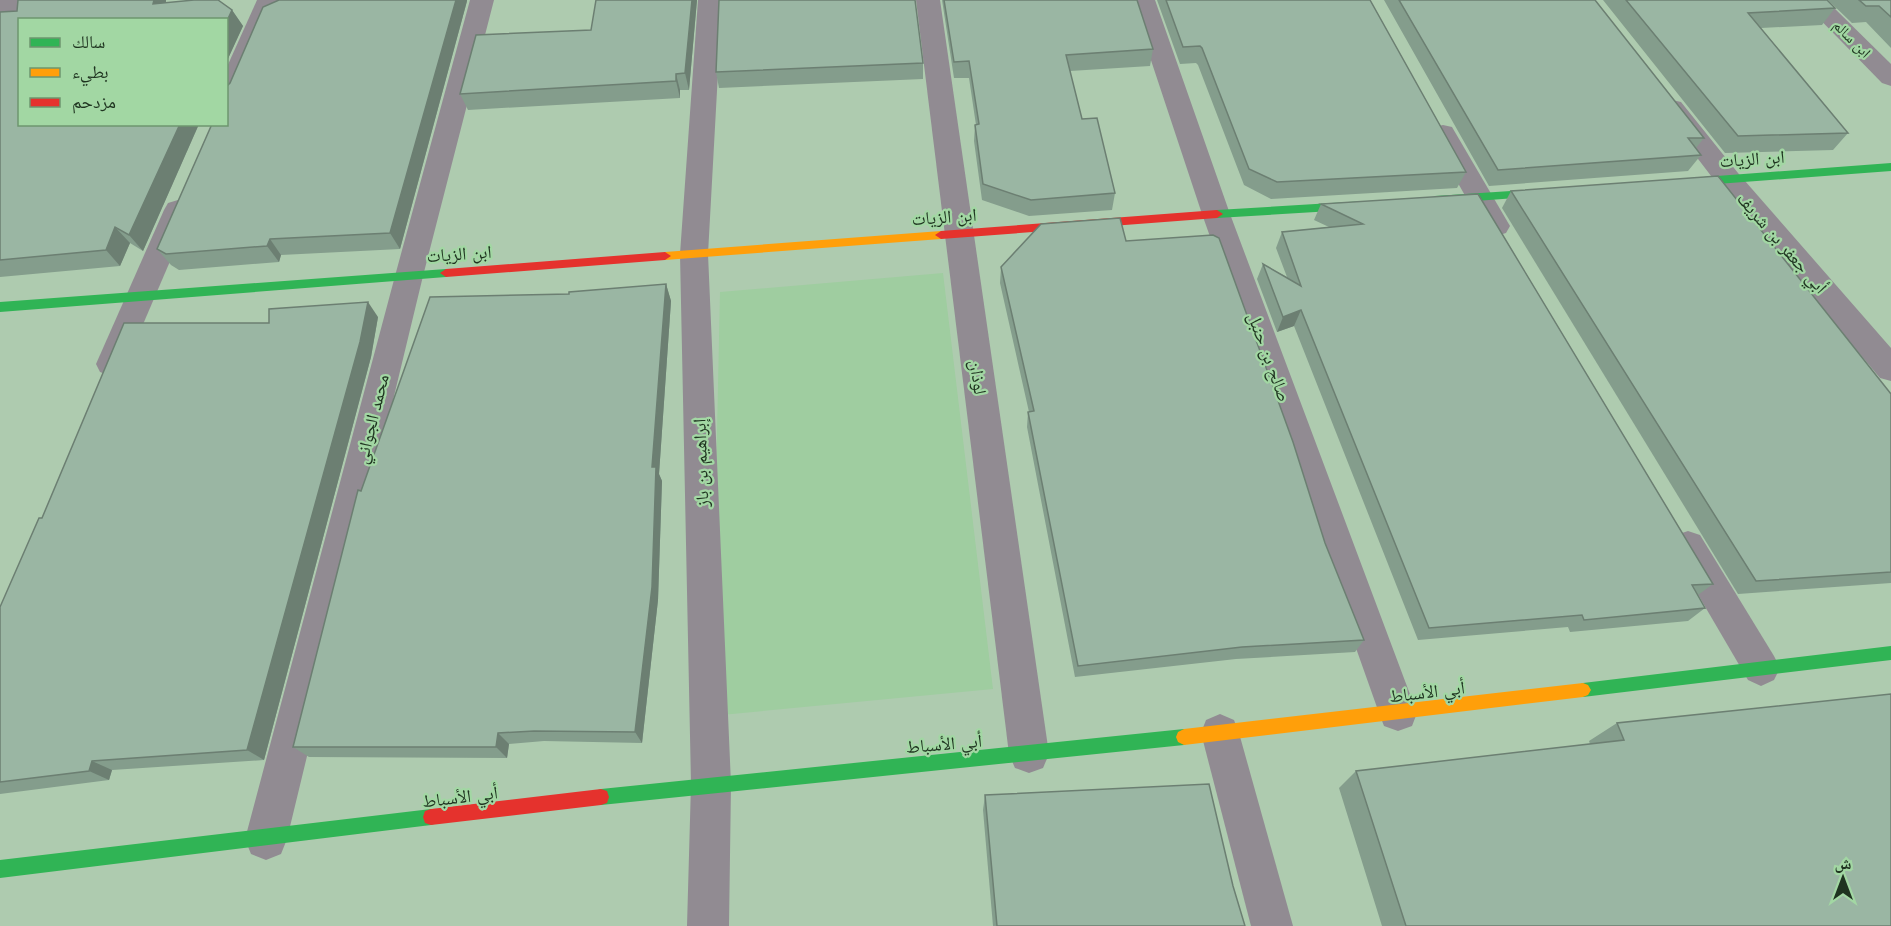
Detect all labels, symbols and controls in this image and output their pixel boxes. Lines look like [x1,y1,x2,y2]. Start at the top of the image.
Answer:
street label: ابن سالم [1828,15,1876,63]
legend [18,18,228,126]
text: سالك [72,29,105,55]
text: بطيء [72,59,109,87]
text: مزدحم [72,89,116,115]
street label: ابن الزيات [1719,144,1785,174]
street label: أبي جعفر بن شريف [1730,187,1833,300]
street label: ابن الزيات [911,202,977,232]
street label: ابن الزيات [426,239,492,269]
street label: صالح بن حنبل [1241,309,1297,405]
street label: لوذان [963,358,993,396]
street label: محمد الجواني [348,371,397,467]
street label: إبراهيم بن باز [686,418,716,509]
street label: أبي الأسباط [1388,674,1467,711]
street label: أبي الأسباط [905,728,983,762]
street label: أبي الأسباط [421,779,500,816]
north arrow [1813,848,1873,908]
text: ش [1835,852,1852,875]

